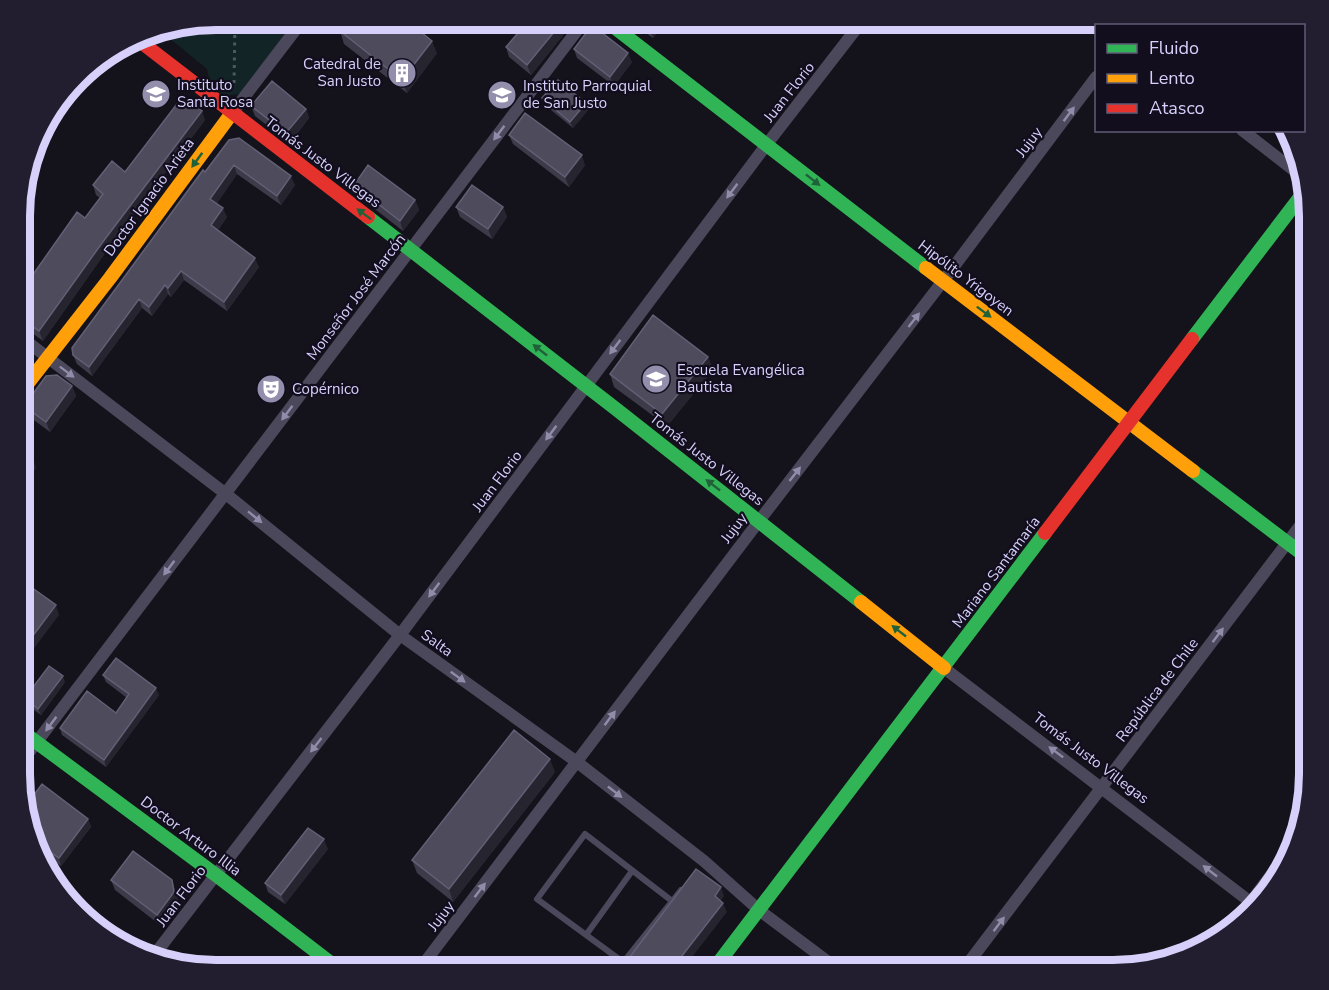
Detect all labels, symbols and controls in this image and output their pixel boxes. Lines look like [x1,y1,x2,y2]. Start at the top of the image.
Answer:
legend [1095,24,1305,132]
text: Fluido [1149,36,1199,60]
place label: Catedral de San Justo [303,54,381,91]
building icon: Catedral de San Justo [386,57,418,89]
street label: Juan Florio [758,58,819,127]
text: Lento [1149,66,1195,90]
place label: Instituto Santa Rosa [177,75,253,112]
place label: Instituto Parroquial de San Justo [523,76,652,113]
school or university icon: Instituto Santa Rosa [140,78,172,110]
school or university icon: Instituto Parroquial de San Justo [486,79,518,111]
text: Atasco [1149,96,1205,120]
one-way arrow [1063,106,1075,122]
street label: Tomás Justo Villegas [261,112,385,212]
street label: Jujuy [1010,123,1047,162]
one-way arrow [493,125,505,141]
street label: Doctor Ignacio Arieta [99,134,199,260]
one-way arrow [191,151,203,167]
one-way arrow [805,174,821,187]
one-way arrow [726,184,738,199]
one-way arrow [357,208,373,220]
street label: Monseñor José Marcón [302,230,410,364]
street label: Hipólito Yrigoyen [914,235,1018,321]
one-way arrow [976,306,992,318]
one-way arrow [907,312,920,328]
one-way arrow [609,339,621,355]
one-way arrow [532,345,547,357]
place label: Escuela Evangélica Bautista [677,360,805,397]
school or university icon: Escuela Evangélica Bautista [640,363,672,395]
one-way arrow [60,366,75,378]
theatre icon: Copérnico [255,373,287,405]
place label: Copérnico [292,379,359,399]
one-way arrow [281,406,293,421]
street label: Tomás Justo Villegas [646,408,768,510]
one-way arrow [545,426,557,441]
street label: Juan Florio [467,446,527,516]
one-way arrow [788,467,800,482]
one-way arrow [705,479,720,491]
street label: Jujuy [715,509,752,548]
one-way arrow [247,511,263,524]
street label: Mariano Santamaría [947,512,1045,632]
one-way arrow [163,560,175,576]
one-way arrow [428,581,440,597]
street label: Salta [417,625,457,661]
one-way arrow [891,626,906,638]
one-way arrow [1212,627,1224,643]
street label: República de Chile [1111,634,1203,746]
one-way arrow [450,670,465,682]
street label: Tomás Justo Villegas [1029,708,1153,808]
one-way arrow [604,711,616,726]
one-way arrow [45,716,57,731]
one-way arrow [310,737,322,753]
one-way arrow [1048,746,1063,758]
one-way arrow [607,785,623,798]
street label: Doctor Arturo Illia [137,792,245,880]
street label: Juan Florio [151,861,211,931]
one-way arrow [1203,865,1218,877]
one-way arrow [473,883,485,898]
street label: Jujuy [422,897,459,936]
one-way arrow [992,916,1004,931]

